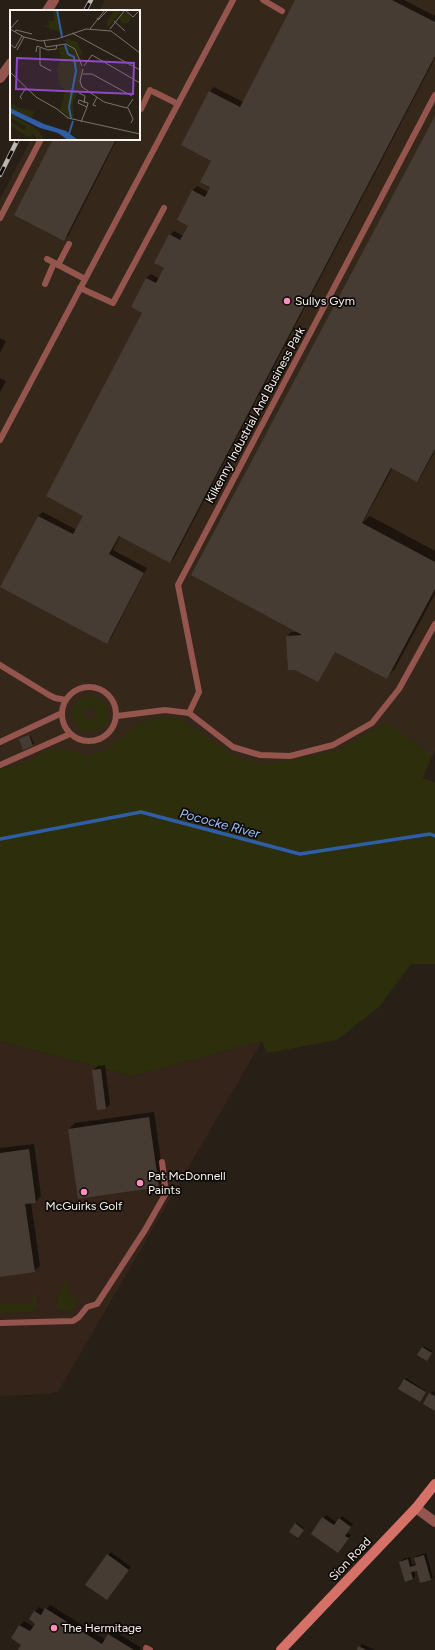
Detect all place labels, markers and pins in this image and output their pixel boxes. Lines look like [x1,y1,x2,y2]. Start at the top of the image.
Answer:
place label: Sullys Gym [295,294,355,308]
marker: Sullys Gym [282,296,292,306]
place label: Pat McDonnell Paints [148,1169,226,1197]
marker: Pat McDonnell Paints [135,1178,145,1188]
marker: McGuirks Golf [79,1187,89,1197]
place label: McGuirks Golf [46,1199,123,1213]
place label: The Hermitage [62,1621,142,1635]
marker: The Hermitage [49,1623,59,1633]

